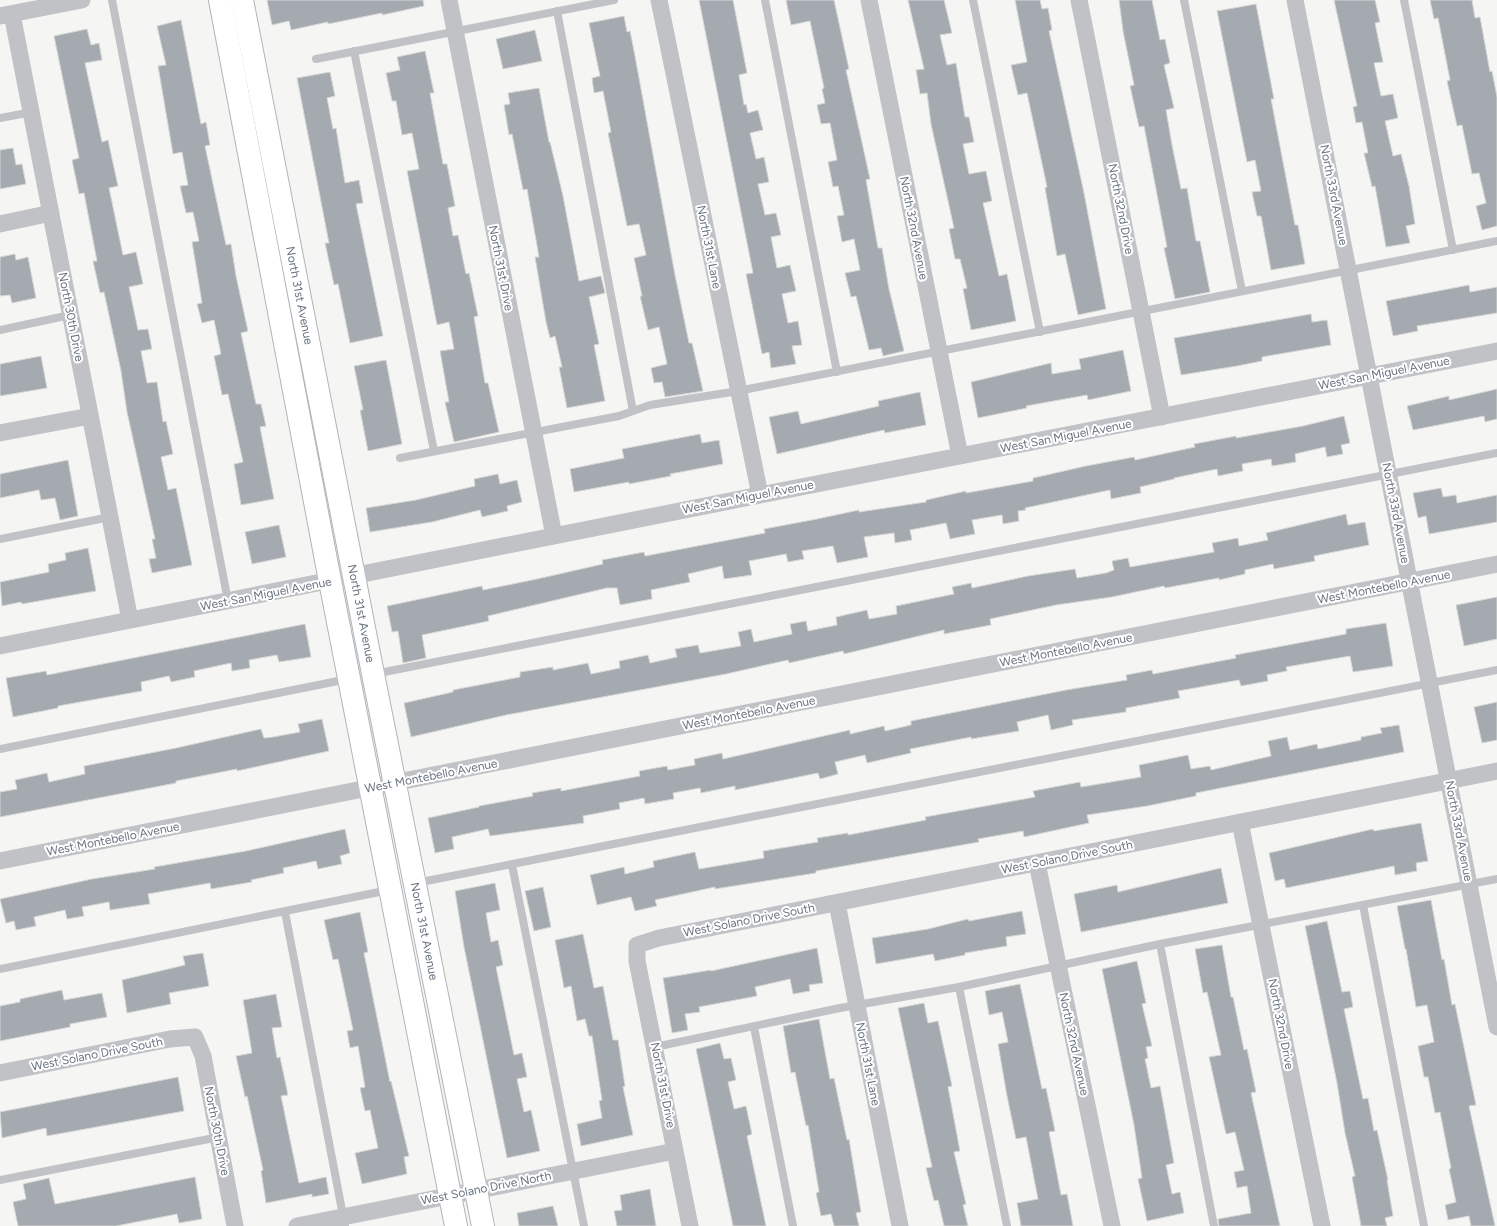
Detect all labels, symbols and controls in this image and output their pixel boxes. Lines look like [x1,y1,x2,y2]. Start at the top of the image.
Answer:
street label: North 33rd Avenue [1317,144,1351,247]
street label: North 32nd Drive [1105,162,1137,256]
street label: North 32nd Avenue [897,175,931,281]
street label: North 31st Lane [694,204,724,290]
street label: North 31st Drive [486,224,516,312]
street label: North 31st Avenue [283,245,316,346]
street label: North 30th Drive [55,271,87,363]
street label: West San Miguel Avenue [1317,353,1451,393]
street label: West San Miguel Avenue [999,416,1133,456]
street label: North 33rd Avenue [1379,462,1413,565]
street label: West San Miguel Avenue [681,477,815,517]
street label: North 31st Avenue [345,563,378,664]
street label: West Montebello Avenue [1316,567,1452,607]
street label: West San Miguel Avenue [199,574,333,614]
street label: West Montebello Avenue [998,630,1134,670]
street label: West Montebello Avenue [681,693,817,733]
street label: West Montebello Avenue [363,756,499,796]
street label: North 33rd Avenue [1442,780,1476,883]
street label: West Montebello Avenue [45,819,181,859]
street label: West Solano Drive South [1000,837,1134,877]
street label: North 31st Avenue [408,881,441,982]
street label: West Solano Drive South [682,900,816,940]
street label: North 32nd Drive [1265,977,1297,1071]
street label: North 32nd Avenue [1056,991,1092,1097]
street label: North 31st Lane [853,1021,883,1107]
street label: West Solano Drive South [30,1034,164,1074]
street label: North 31st Drive [648,1041,678,1129]
street label: North 30th Drive [201,1085,233,1177]
street label: West Solano Drive North [420,1168,553,1208]

